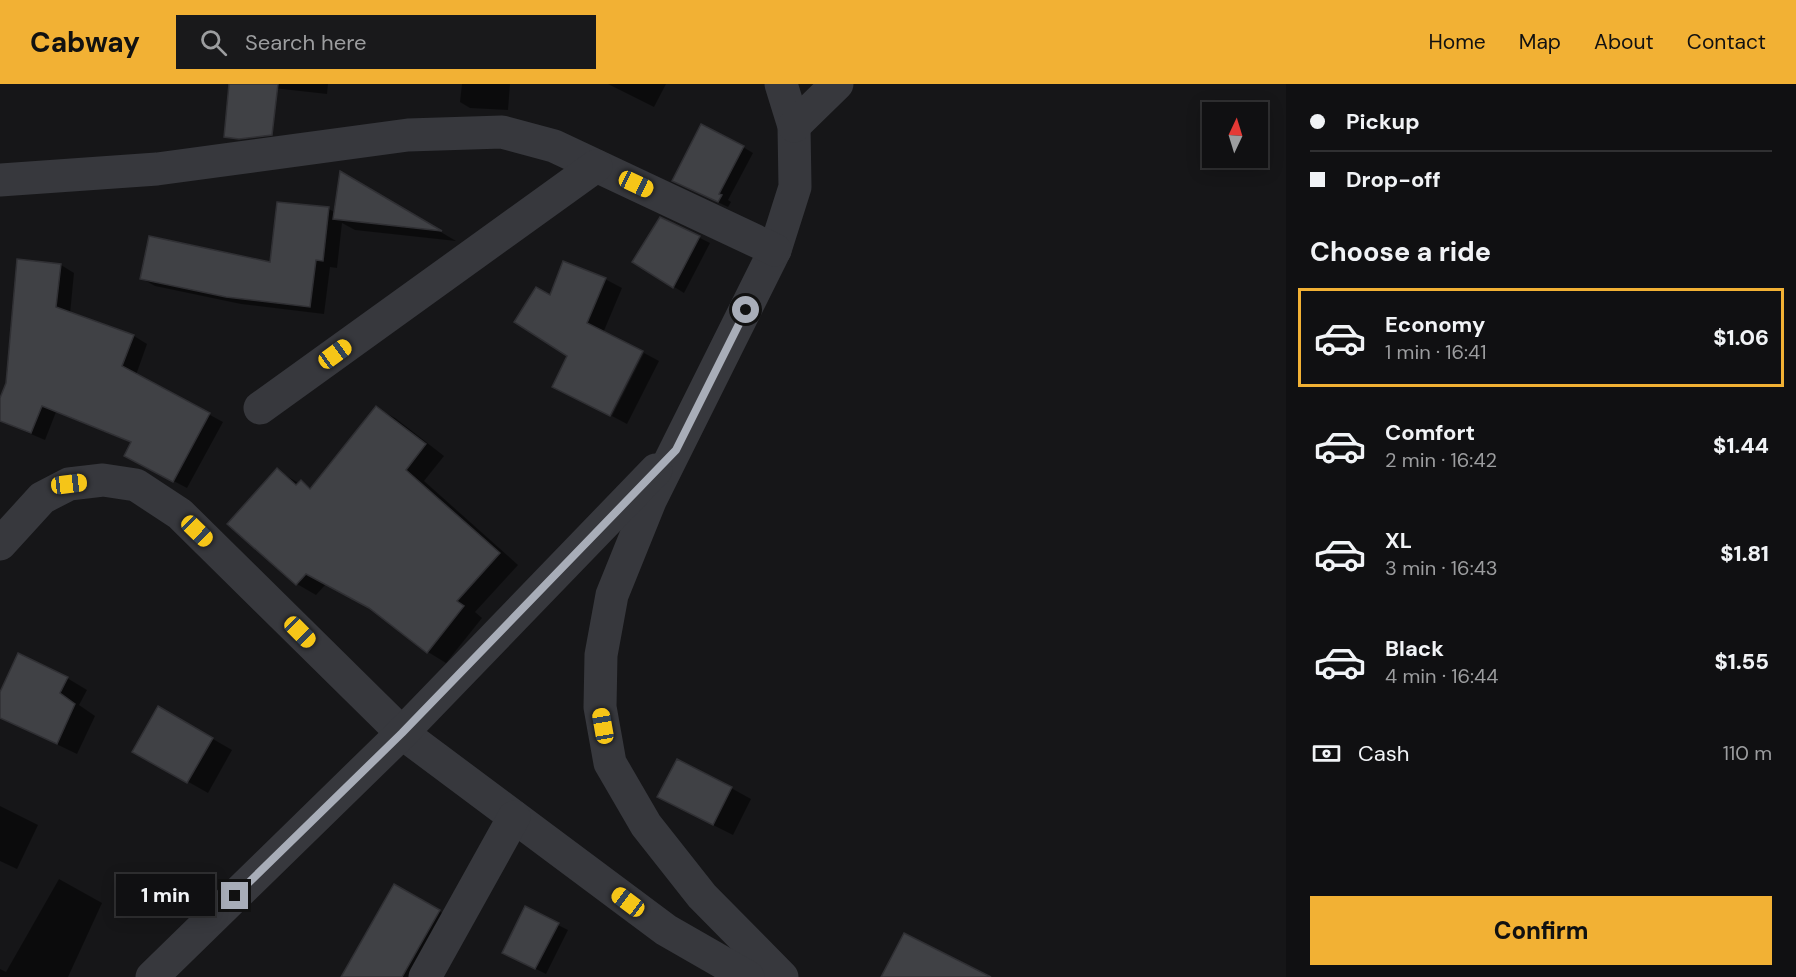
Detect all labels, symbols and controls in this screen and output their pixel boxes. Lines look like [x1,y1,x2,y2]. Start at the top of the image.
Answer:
search box [176,15,596,69]
text: Cabway [30,24,140,61]
icon: search [197,26,230,59]
text: Search here [245,28,366,57]
text: Home [1428,28,1486,56]
text: Map [1519,28,1561,56]
text: About [1594,28,1654,56]
text: Contact [1687,28,1766,56]
north arrow [1202,102,1268,168]
map controls [1202,102,1268,168]
text: Pickup [1346,107,1420,136]
text: Drop-off [1346,165,1441,194]
car [616,168,656,200]
text: Choose a ride [1310,234,1491,269]
route start [732,296,759,323]
text: Economy [1385,310,1485,339]
icon: car [1313,311,1367,365]
text: $1.06 [1713,323,1769,352]
car [315,336,355,372]
text: 1 min · 16:41 [1385,339,1486,365]
text: Comfort [1385,418,1475,447]
icon: car [1313,419,1367,473]
text: $1.44 [1713,431,1769,460]
text: 2 min · 16:42 [1385,447,1497,473]
car [50,473,88,495]
car [178,512,216,550]
text: XL [1385,526,1412,555]
icon: car [1313,527,1367,581]
text: $1.81 [1720,539,1769,568]
text: 3 min · 16:43 [1385,555,1498,581]
car [281,613,319,651]
text: Black [1385,634,1444,663]
icon: car [1313,635,1367,689]
text: $1.55 [1714,647,1769,676]
text: 4 min · 16:44 [1385,663,1498,689]
car [591,707,615,745]
icon: cash [1310,737,1343,770]
text: Cash [1358,739,1409,768]
text: 110 m [1723,740,1772,766]
callout: 1 min [115,875,214,917]
text: 1 min [141,882,190,908]
route end [221,882,248,909]
car [608,884,648,920]
button: Confirm [1310,896,1772,965]

